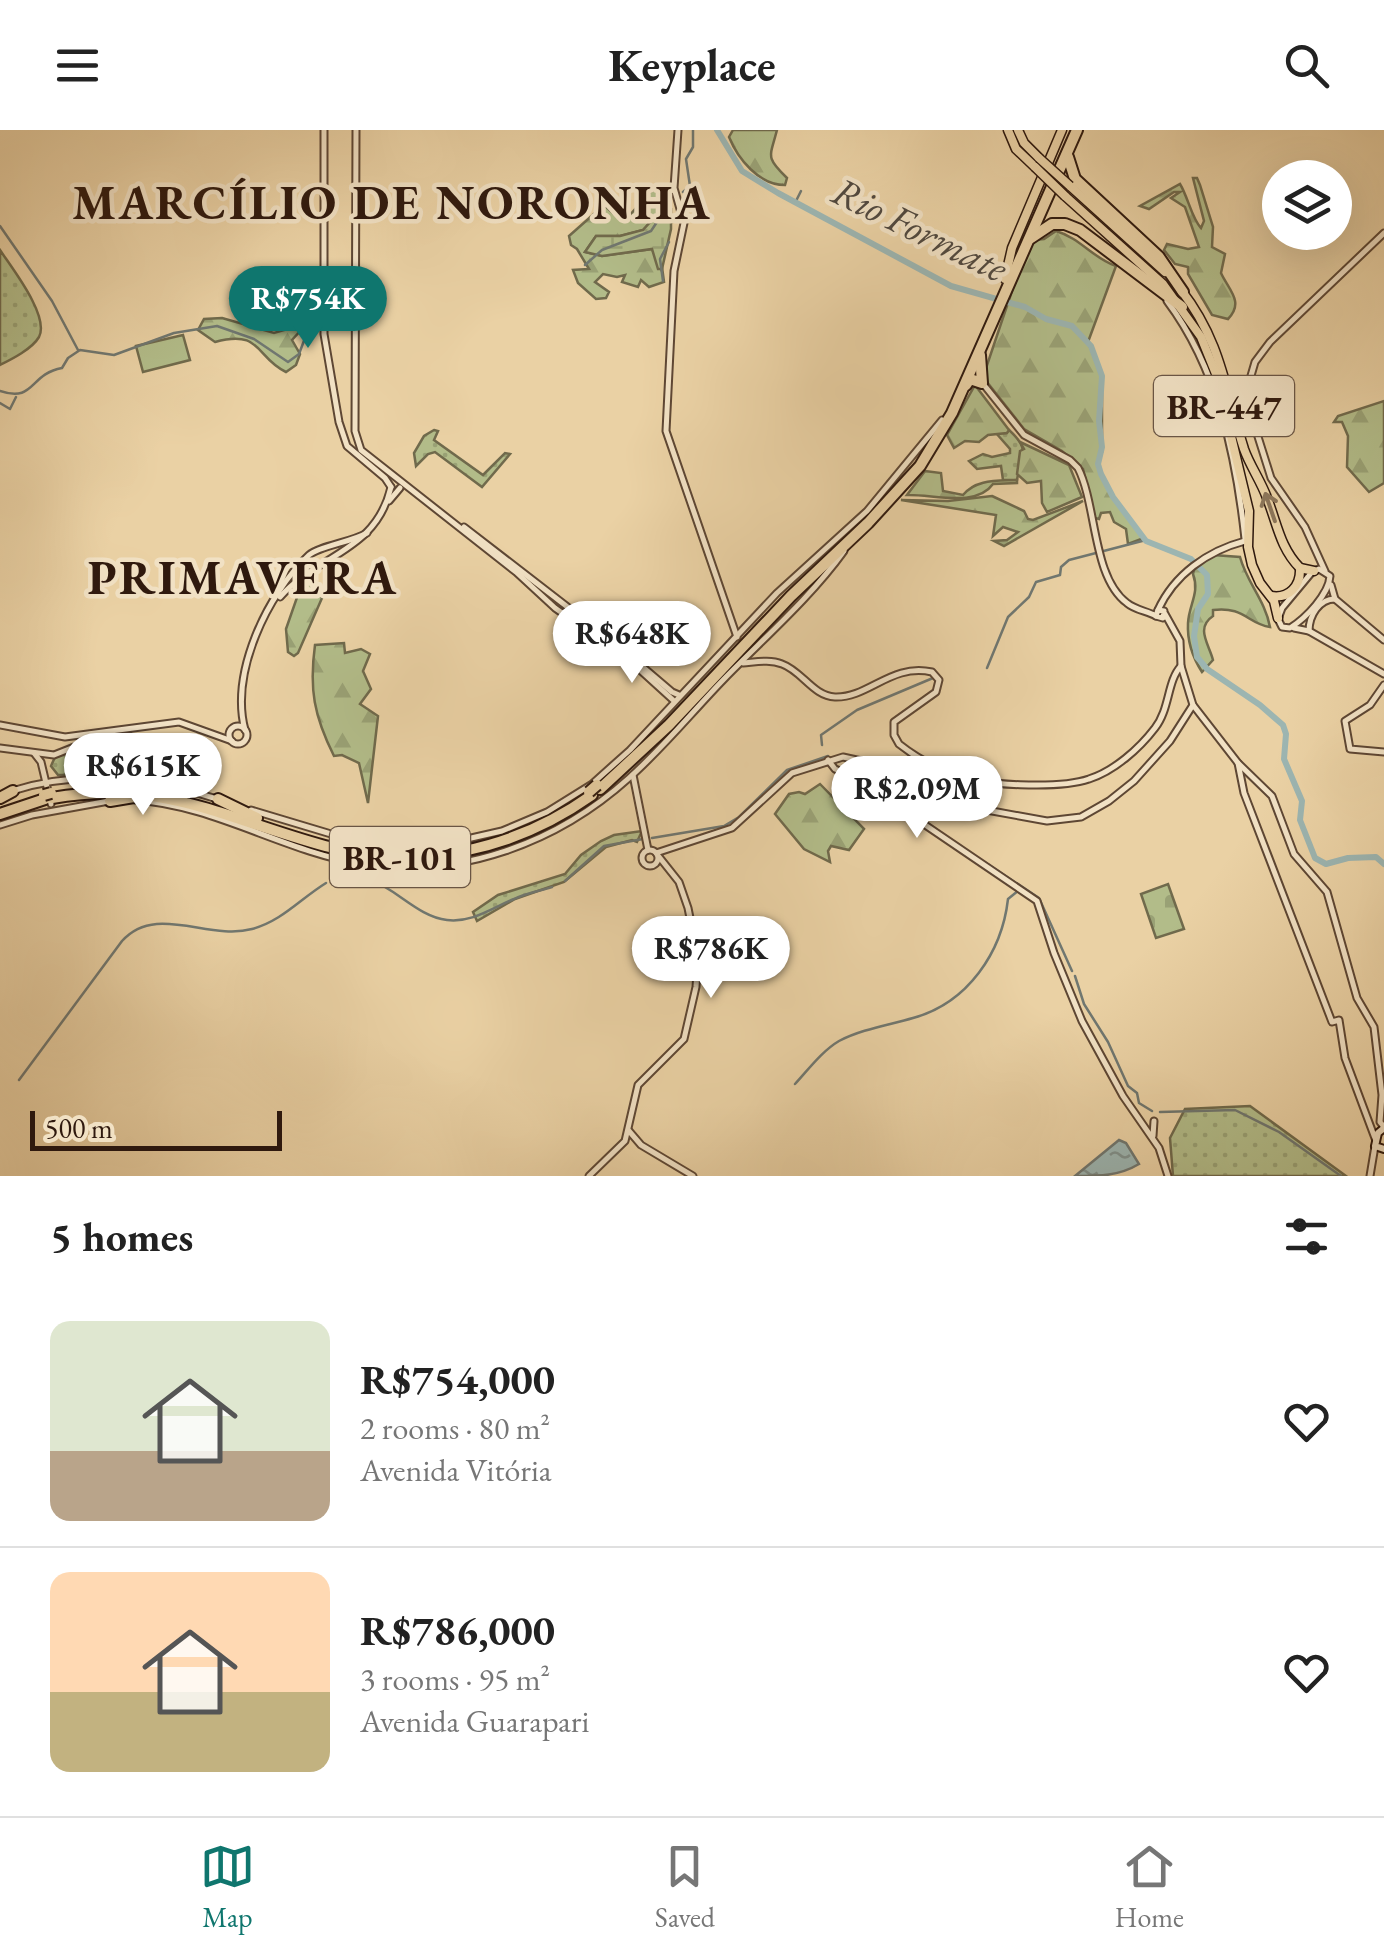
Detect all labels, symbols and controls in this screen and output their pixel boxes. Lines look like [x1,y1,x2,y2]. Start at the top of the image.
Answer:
text: Keyplace [608,36,776,94]
icon: menu [50,38,105,93]
icon: search [1279,38,1334,93]
map controls [1262,160,1352,250]
button: layers [1262,160,1352,250]
water label: Rio Formate [824,164,1017,294]
district label: MARCÍLIO DE NORONHA [72,171,712,233]
pin: R$754K [227,266,389,351]
text: R$754K [251,277,365,319]
road number: BR-447 [1154,376,1294,436]
one-way arrow [1259,492,1277,524]
district label: PRIMAVERA [87,546,399,608]
pin: R$648K [551,601,713,686]
text: R$648K [575,612,689,654]
pin: R$615K [62,733,224,818]
text: R$615K [86,744,200,786]
pin: R$2.09M [825,756,1009,841]
text: R$2.09M [853,767,981,809]
road number: BR-101 [330,827,470,887]
pin: R$786K [630,916,792,1001]
text: R$786K [654,927,768,969]
scale bar [30,1106,282,1150]
text: 500 m [45,1110,113,1146]
text: 5 homes [50,1209,193,1264]
icon: filters [1279,1209,1334,1264]
text: R$754,000 [360,1352,555,1407]
icon: home [130,1361,250,1481]
icon: heart [1279,1394,1334,1449]
text: 2 rooms · 80 m² [360,1407,550,1449]
text: Avenida Vitória [360,1449,552,1491]
text: R$786,000 [360,1603,555,1658]
icon: home [130,1612,250,1732]
icon: heart [1279,1645,1334,1700]
text: 3 rooms · 95 m² [360,1658,550,1700]
text: Avenida Guarapari [360,1700,589,1742]
tab: Map [200,1839,255,1935]
tab: Saved [655,1839,715,1935]
tab: Home [1115,1839,1184,1935]

